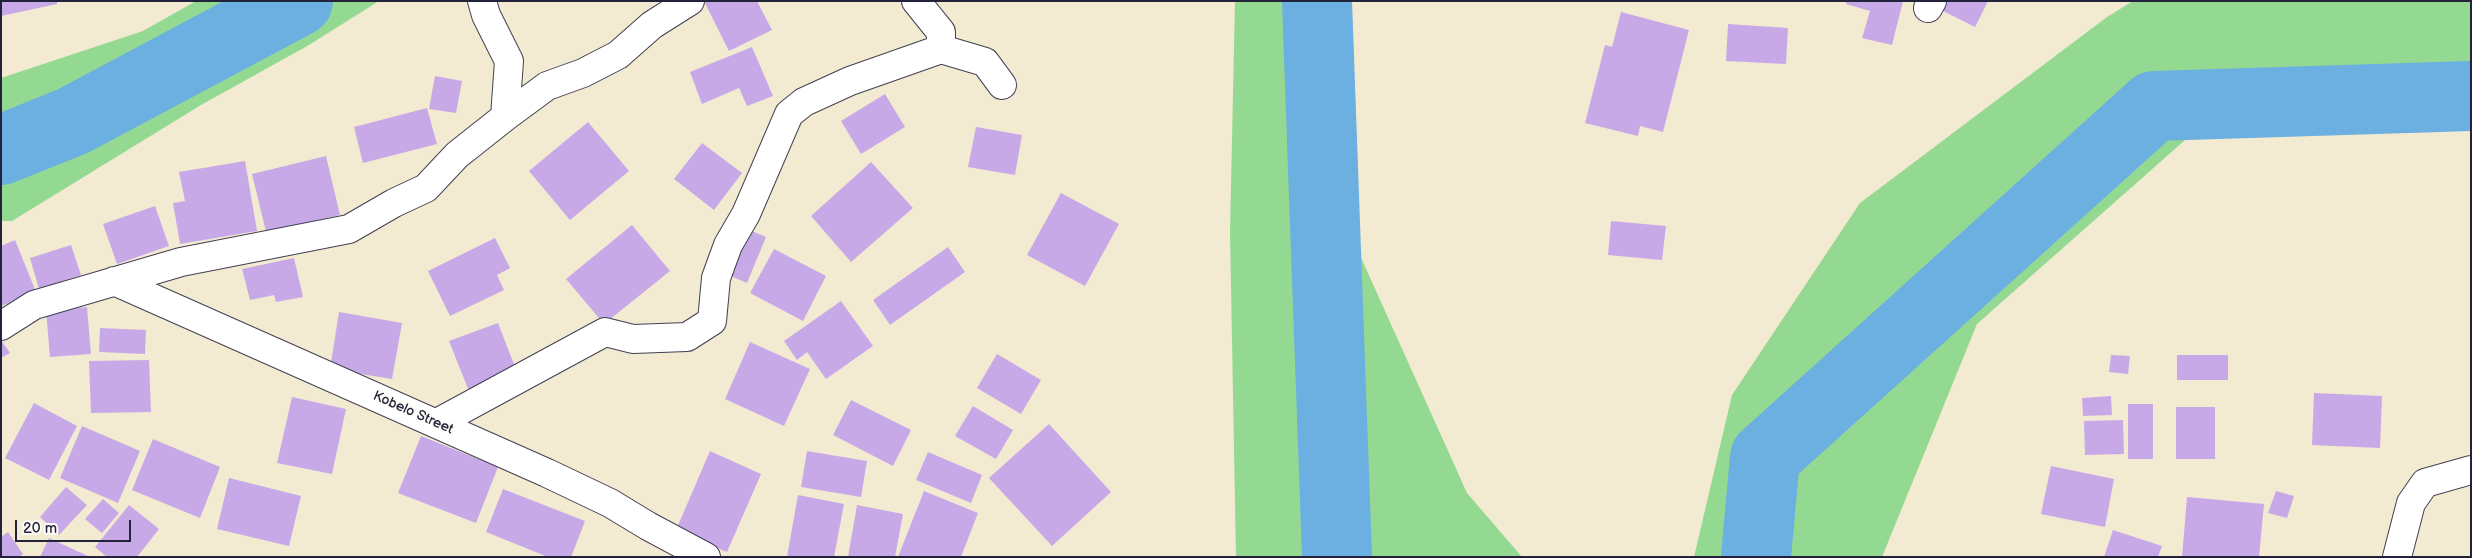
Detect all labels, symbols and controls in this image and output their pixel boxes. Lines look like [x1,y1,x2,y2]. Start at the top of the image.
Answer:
street label: Kobelo Street [370,388,456,438]
scale bar [18,510,134,542]
text: 20 m [23,519,57,538]

